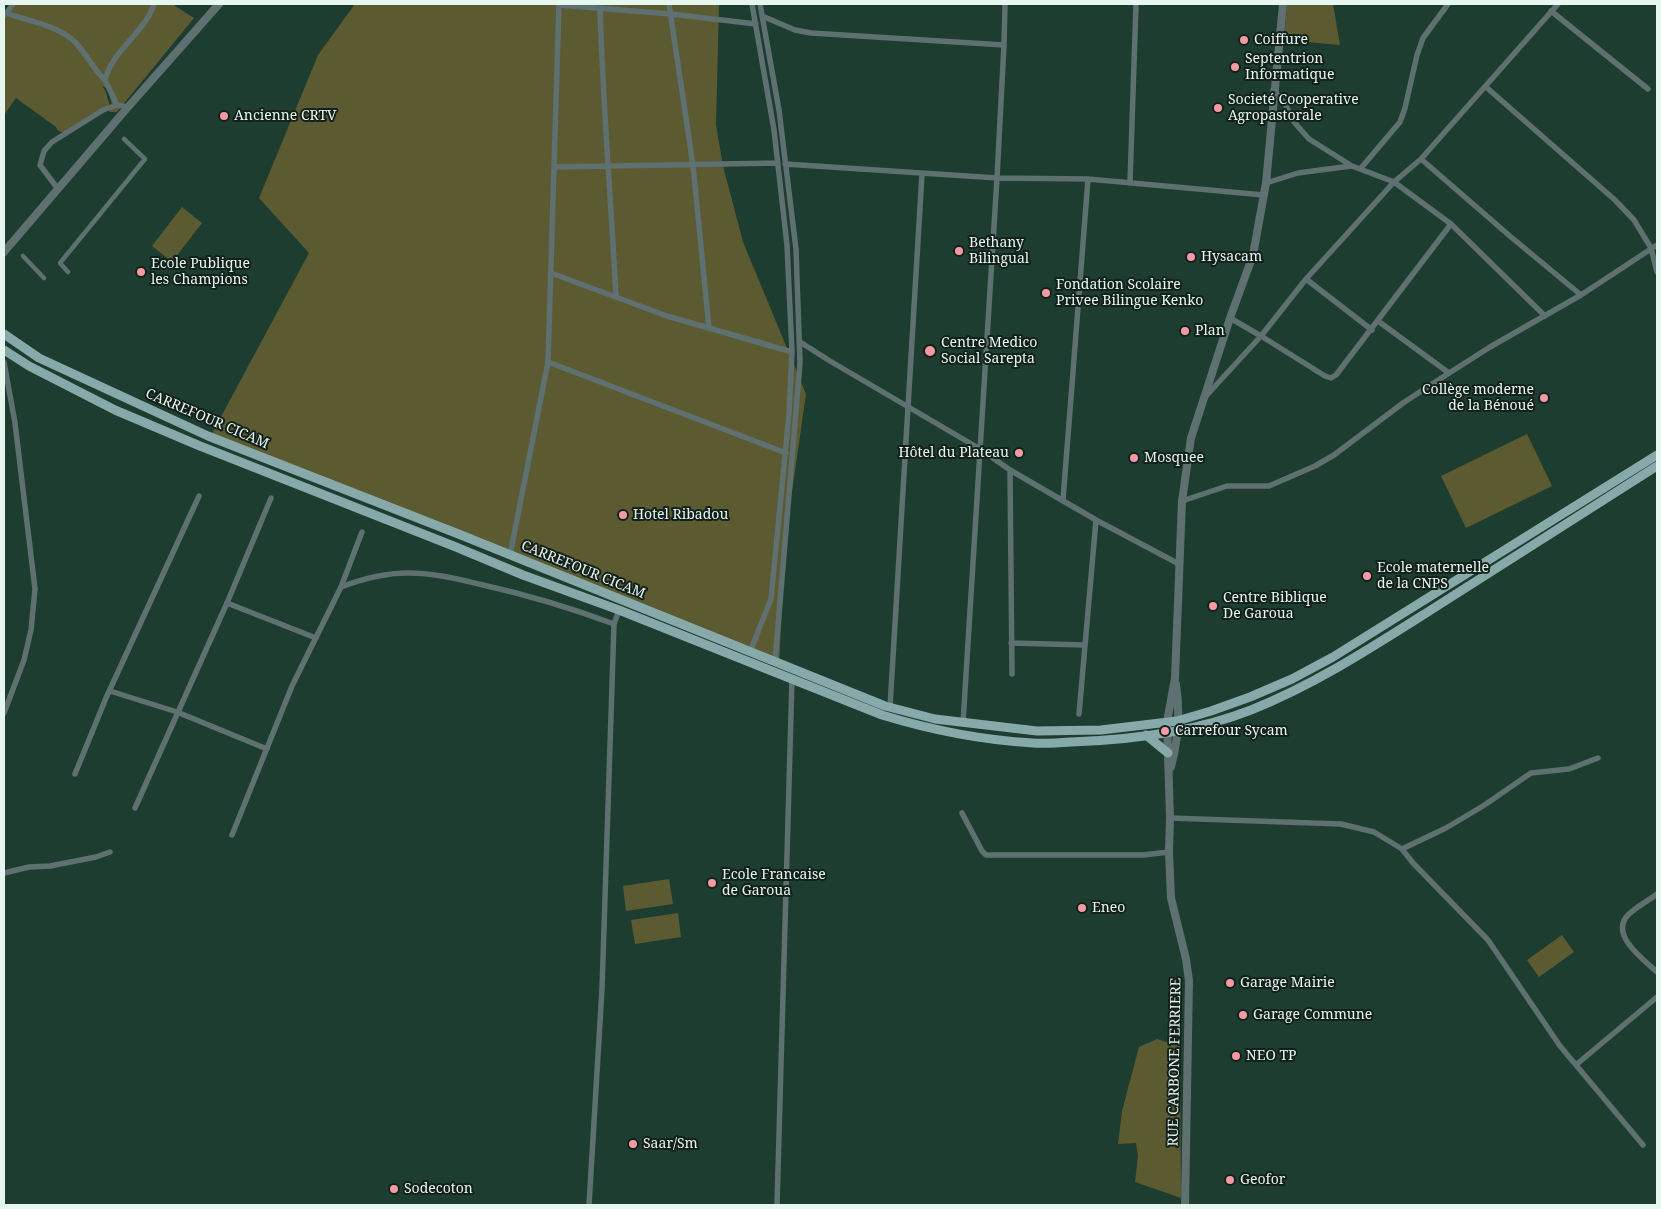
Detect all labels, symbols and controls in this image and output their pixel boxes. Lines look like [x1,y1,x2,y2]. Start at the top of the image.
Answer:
place label: Coiffure [1254,32,1308,48]
marker: Coiffure [1238,34,1250,46]
place label: Septentrion Informatique [1245,51,1335,84]
marker: Septentrion Informatique [1229,61,1241,73]
place label: Societé Cooperative Agropastorale [1228,92,1359,124]
marker: Societé Cooperative Agropastorale [1212,102,1224,114]
place label: Ancienne CRTV [234,108,336,124]
marker: Ancienne CRTV [218,110,230,122]
place label: Bethany Bilingual [969,235,1029,268]
marker: Bethany Bilingual [953,245,965,257]
place label: Hysacam [1201,249,1262,265]
marker: Hysacam [1185,251,1197,263]
place label: Ecole Publique les Champions [151,256,250,288]
marker: Ecole Publique les Champions [135,266,147,278]
place label: Fondation Scolaire Privee Bilingue Kenko [1056,277,1203,310]
marker: Fondation Scolaire Privee Bilingue Kenko [1040,287,1052,299]
place label: Plan [1195,323,1225,339]
marker: Plan [1179,325,1191,337]
place label: Centre Medico Social Sarepta [941,335,1037,368]
marker: Centre Medico Social Sarepta [923,344,937,358]
place label: Collège moderne de la Bénoué [1422,382,1534,414]
street label: CARREFOUR CICAM [143,385,271,453]
marker: Collège moderne de la Bénoué [1538,392,1550,404]
place label: Hôtel du Plateau [898,445,1009,461]
marker: Hôtel du Plateau [1013,447,1025,459]
place label: Mosquee [1144,450,1204,466]
marker: Mosquee [1128,452,1140,464]
place label: Hotel Ribadou [633,507,728,523]
marker: Hotel Ribadou [617,509,629,521]
street label: CARREFOUR CICAM [518,537,648,603]
place label: Ecole maternelle de la CNPS [1377,560,1489,592]
marker: Ecole maternelle de la CNPS [1361,570,1373,582]
place label: Centre Biblique De Garoua [1223,590,1327,622]
marker: Centre Biblique De Garoua [1207,600,1219,612]
place label: Carrefour Sycam [1175,723,1288,739]
marker: Carrefour Sycam [1159,725,1171,737]
place label: Ecole Francaise de Garoua [722,867,826,900]
marker: Ecole Francaise de Garoua [706,877,718,889]
place label: Eneo [1092,900,1125,916]
marker: Eneo [1076,902,1088,914]
place label: Garage Mairie [1240,975,1335,991]
street label: RUE CARBONE FERRIERE [1165,977,1185,1147]
marker: Garage Mairie [1224,977,1236,989]
place label: Garage Commune [1253,1007,1372,1023]
marker: Garage Commune [1237,1009,1249,1021]
place label: NEO TP [1246,1048,1296,1064]
marker: NEO TP [1230,1050,1242,1062]
place label: Saar/Sm [643,1136,698,1152]
marker: Saar/Sm [627,1138,639,1150]
place label: Geofor [1240,1172,1285,1188]
marker: Geofor [1224,1174,1236,1186]
place label: Sodecoton [404,1181,473,1197]
marker: Sodecoton [388,1183,400,1195]

